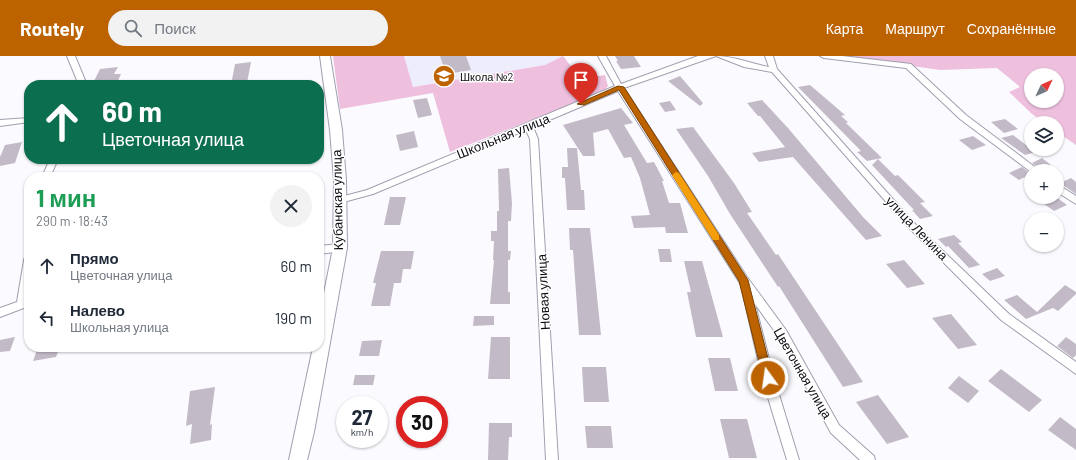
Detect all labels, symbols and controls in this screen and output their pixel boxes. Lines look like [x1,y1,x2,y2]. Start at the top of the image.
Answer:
search box [108,10,388,46]
text: Routely [20,17,84,40]
icon: search [122,17,144,39]
text: Поиск [154,19,196,37]
text: Карта [826,20,863,37]
text: Маршрут [885,20,945,37]
text: Сохранённые [967,20,1056,37]
school or university icon: Школа №2 [431,63,457,89]
pin [564,63,598,104]
north arrow [1024,68,1064,108]
map controls [1024,68,1064,252]
icon: arrive [570,69,592,91]
place label: Школа №2 [460,70,513,83]
text: 60 m [102,94,162,128]
icon: ahead [36,96,88,148]
street label: Школьная улица [454,110,553,162]
button: layers [1024,116,1064,156]
text: Цветочная улица [102,128,244,150]
street label: Кубанская улица [328,149,346,251]
button: + [1024,164,1064,204]
text: 1 мин [36,183,96,212]
button: close [270,185,312,227]
street label: улица Ленина [882,193,952,264]
button: − [1024,212,1064,252]
text: 290 m · 18:43 [36,213,108,229]
text: Прямо [70,249,119,267]
street label: Новая улица [533,253,553,330]
icon: ahead [36,255,58,277]
text: 60 m [280,257,312,275]
text: Цветочная улица [70,267,173,283]
text: Налево [70,301,125,319]
icon: left [36,307,58,329]
text: 190 m [275,309,312,327]
text: Школьная улица [70,319,169,335]
street label: Цветочная улица [770,325,836,422]
position arrow [747,357,789,399]
speed limit sign: 30 [396,396,448,448]
text: 27 [351,405,373,429]
text: km/h [351,426,373,438]

